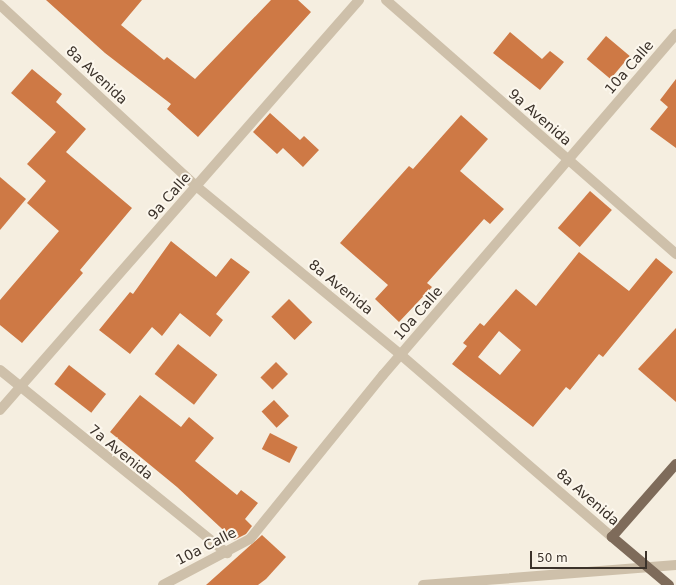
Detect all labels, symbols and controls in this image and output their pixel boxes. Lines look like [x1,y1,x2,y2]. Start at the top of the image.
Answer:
street label: 10a Calle [601,37,657,97]
street label: 8a Avenida [63,42,131,108]
street label: 9a Avenida [505,85,575,149]
street label: 9a Calle [144,169,194,223]
street label: 8a Avenida [305,256,377,318]
street label: 10a Calle [390,283,446,343]
street label: 7a Avenida [85,421,157,483]
street label: 8a Avenida [553,465,623,529]
street label: 10a Calle [173,524,239,568]
scale bar [532,543,649,569]
text: 50 m [537,551,568,565]

